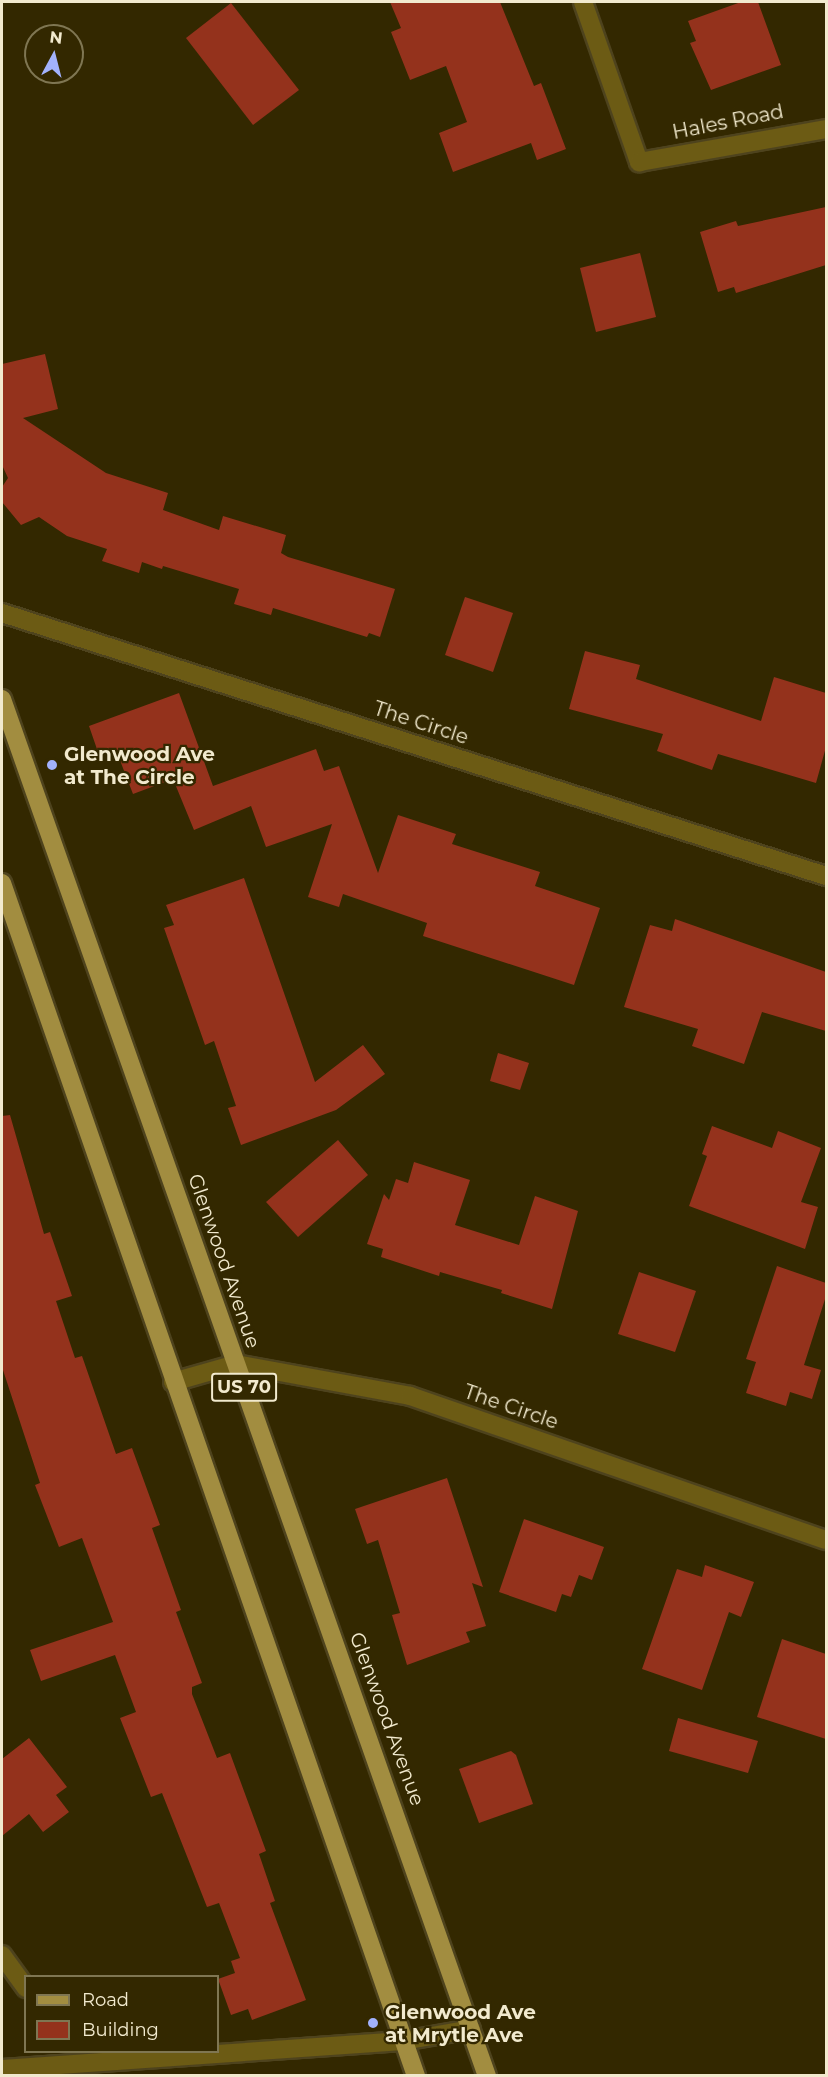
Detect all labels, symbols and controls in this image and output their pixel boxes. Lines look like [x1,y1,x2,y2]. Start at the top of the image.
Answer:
north arrow [24,24,84,84]
text: N [48,27,64,48]
street label: Hales Road [670,99,786,145]
street label: The Circle [371,696,471,750]
place label: Glenwood Ave at The Circle [64,742,215,789]
marker: Glenwood Ave at The Circle [45,758,59,772]
street label: Glenwood Avenue [183,1171,265,1351]
road number: US 70 [211,1372,277,1402]
street label: The Circle [461,1380,561,1434]
street label: Glenwood Avenue [344,1629,430,1809]
legend [24,1975,219,2053]
text: Road [82,1989,129,2011]
place label: Glenwood Ave at Mrytle Ave [385,2000,536,2047]
marker: Glenwood Ave at Mrytle Ave [366,2016,380,2030]
text: Building [82,2019,159,2041]

